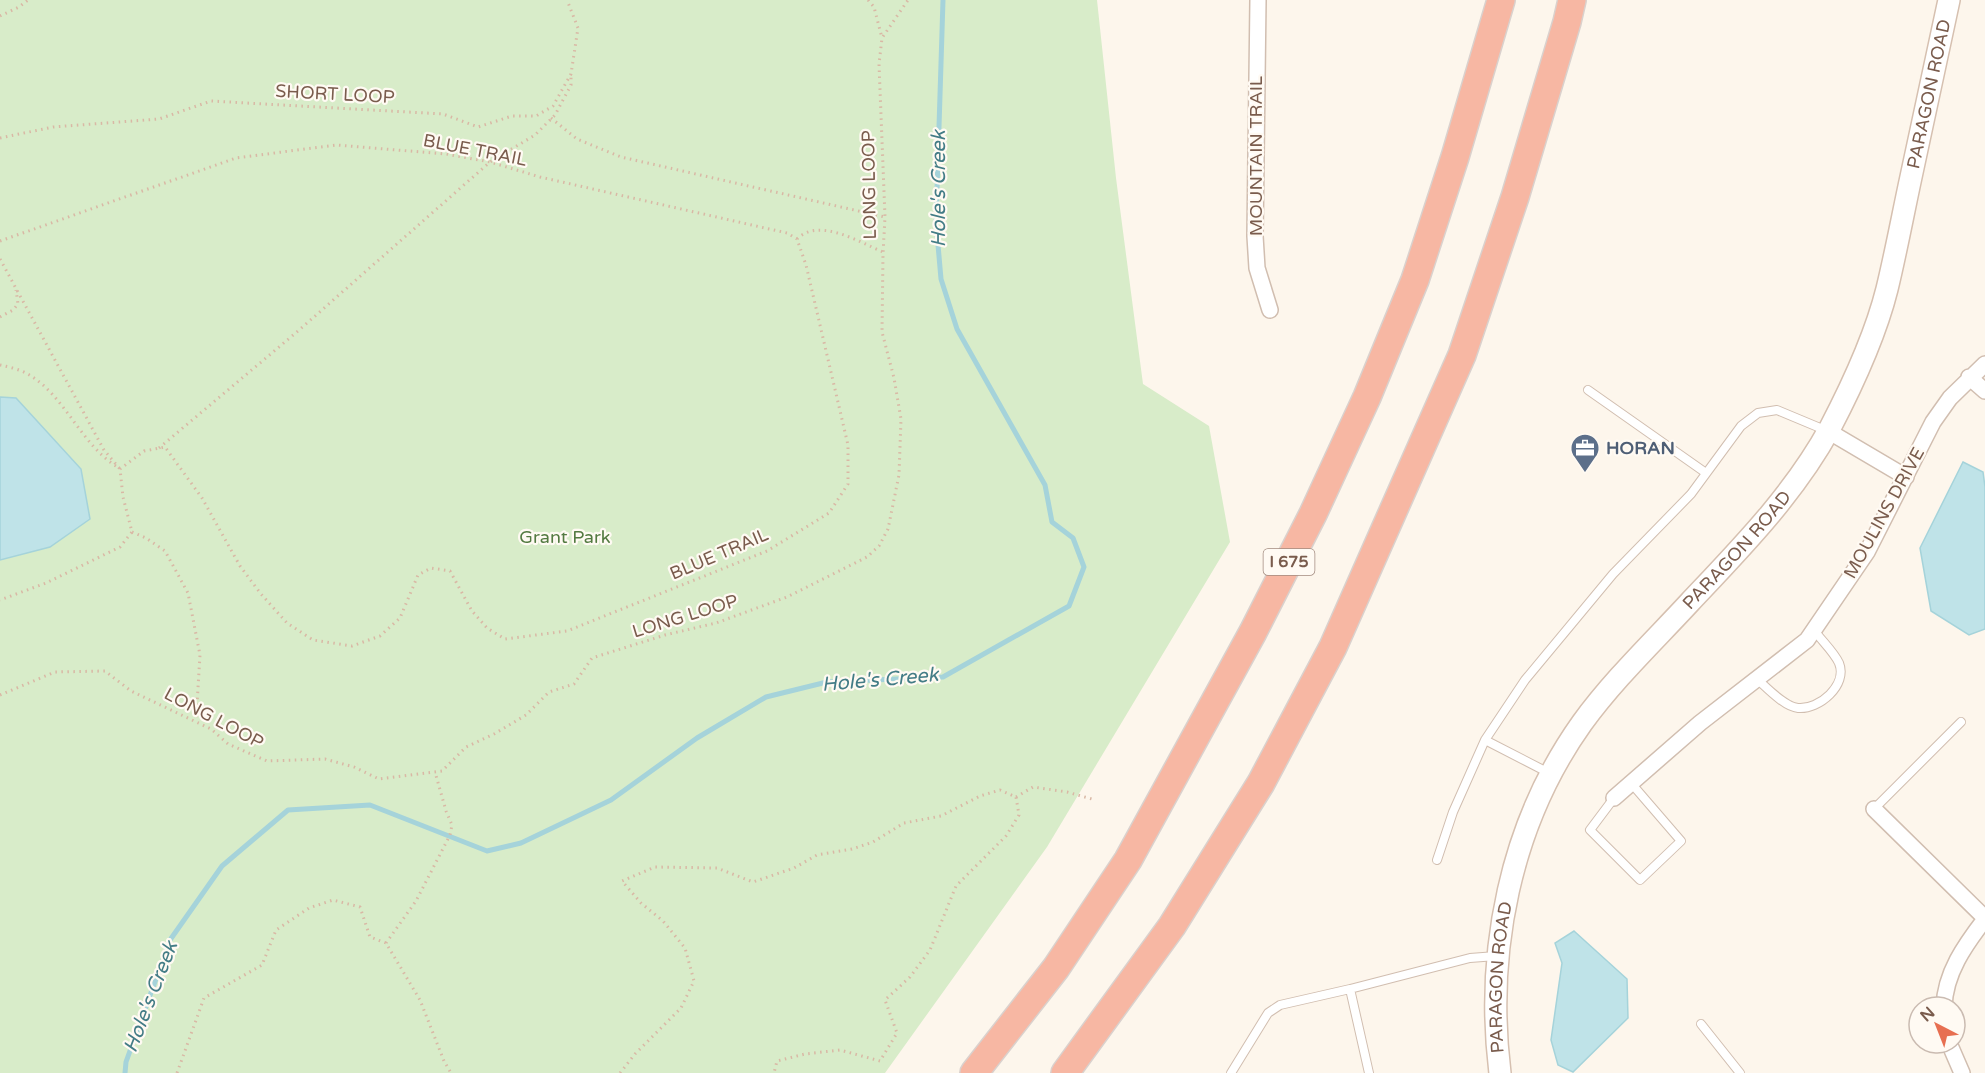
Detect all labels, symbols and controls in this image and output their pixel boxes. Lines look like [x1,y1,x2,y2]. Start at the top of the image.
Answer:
street label: PARAGON ROAD [1902,17,1955,171]
street label: MOUNTAIN TRAIL [1245,75,1267,236]
street label: SHORT LOOP [275,80,395,108]
water label: Hole's Creek [927,128,951,248]
street label: BLUE TRAIL [421,129,529,171]
street label: LONG LOOP [857,130,881,240]
office icon: HORAN [1569,432,1601,474]
place label: HORAN [1606,437,1675,459]
street label: MOULINS DRIVE [1839,443,1929,583]
street label: PARAGON ROAD [1678,486,1796,614]
street label: BLUE TRAIL [666,523,772,585]
park label: Grant Park [519,526,611,548]
road number: I 675 [1264,549,1314,575]
street label: LONG LOOP [629,589,741,643]
water label: Hole's Creek [821,663,942,697]
street label: LONG LOOP [161,683,267,753]
street label: PARAGON ROAD [1485,900,1517,1054]
water label: Hole's Creek [119,936,184,1056]
north arrow [1907,995,1967,1055]
text: N [1916,1003,1939,1026]

